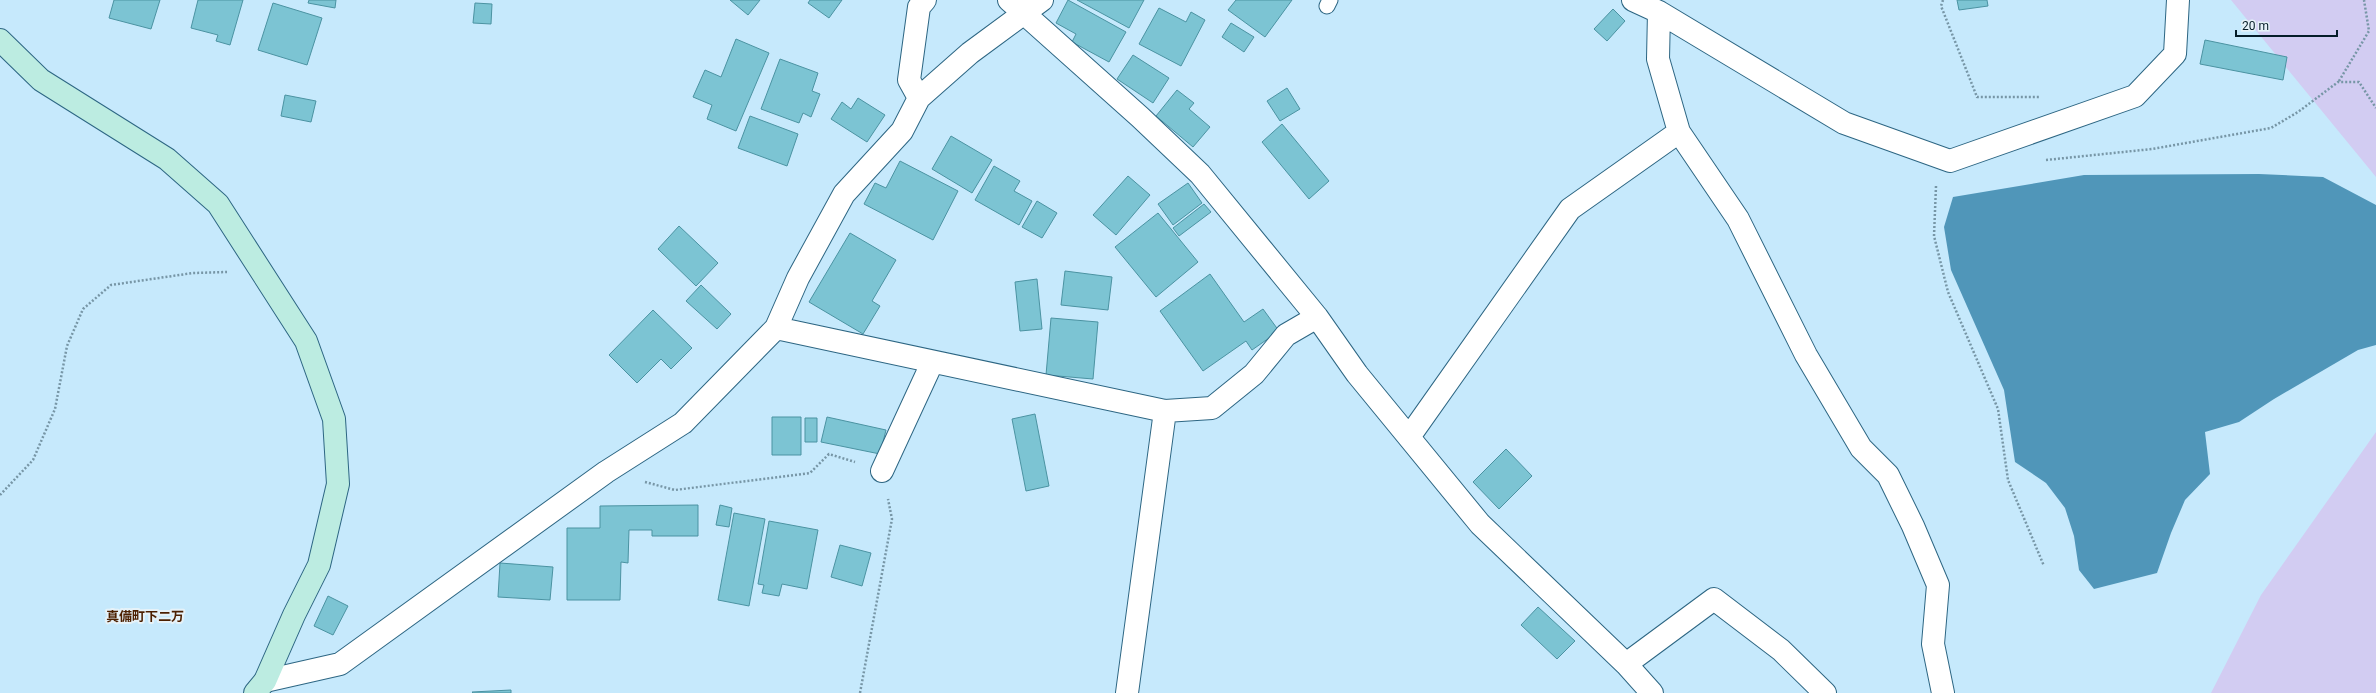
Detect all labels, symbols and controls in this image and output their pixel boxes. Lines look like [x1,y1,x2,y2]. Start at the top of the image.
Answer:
scale bar [2236,12,2337,38]
text: 20 m [2242,19,2269,33]
district label: 真備町下二万 [106,609,184,624]

